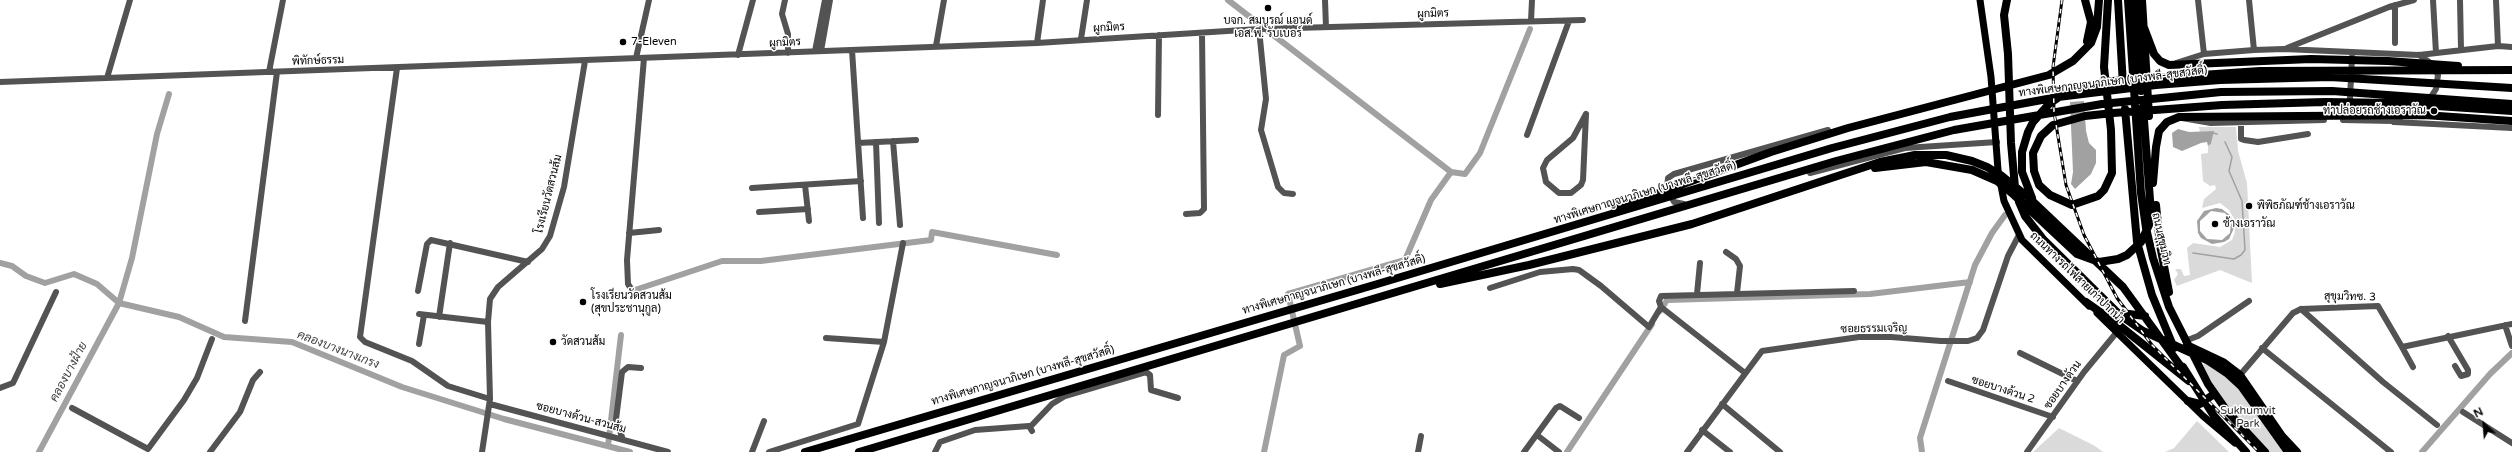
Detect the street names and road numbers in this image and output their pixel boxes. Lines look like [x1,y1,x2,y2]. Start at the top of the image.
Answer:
street label: ผูกมิตร [1417,7,1449,21]
street label: ผูกมิตร [1093,21,1125,35]
street label: ผูกมิตร [769,36,801,50]
street label: พิทักษ์ธรรม [292,53,344,69]
street label: ทางพิเศษกาญจนาภิเษก (บางพลี-สุขสวัสดิ์) [2018,64,2208,100]
street label: โรงเรียนวัดสวนส้ม [533,153,565,235]
street label: ทางพิเศษกาญจนาภิเษก (บางพลี-สุขสวัสดิ์) [1552,159,1738,227]
street label: ถนนสุขุมวิท [2149,212,2173,266]
street label: ถนนทางรถไฟสายเก่าปากน้ำ [2027,229,2127,327]
street label: ทางพิเศษกาญจนาภิเษก (บางพลี-สุขสวัสดิ์) [1241,252,1427,318]
street label: สุขุมวิทซ. 3 [2324,290,2376,304]
street label: ซอยธรรมเจริญ [1840,322,1908,336]
street label: ทางพิเศษกาญจนาภิเษก (บางพลี-สุขสวัสดิ์) [930,343,1116,409]
street label: ซอยบางด้วน [2042,358,2084,412]
street label: ซอยบางด้วน 2 [1970,374,2036,406]
street label: ซอยบางด้วน-สวนส้ม [535,400,627,436]

